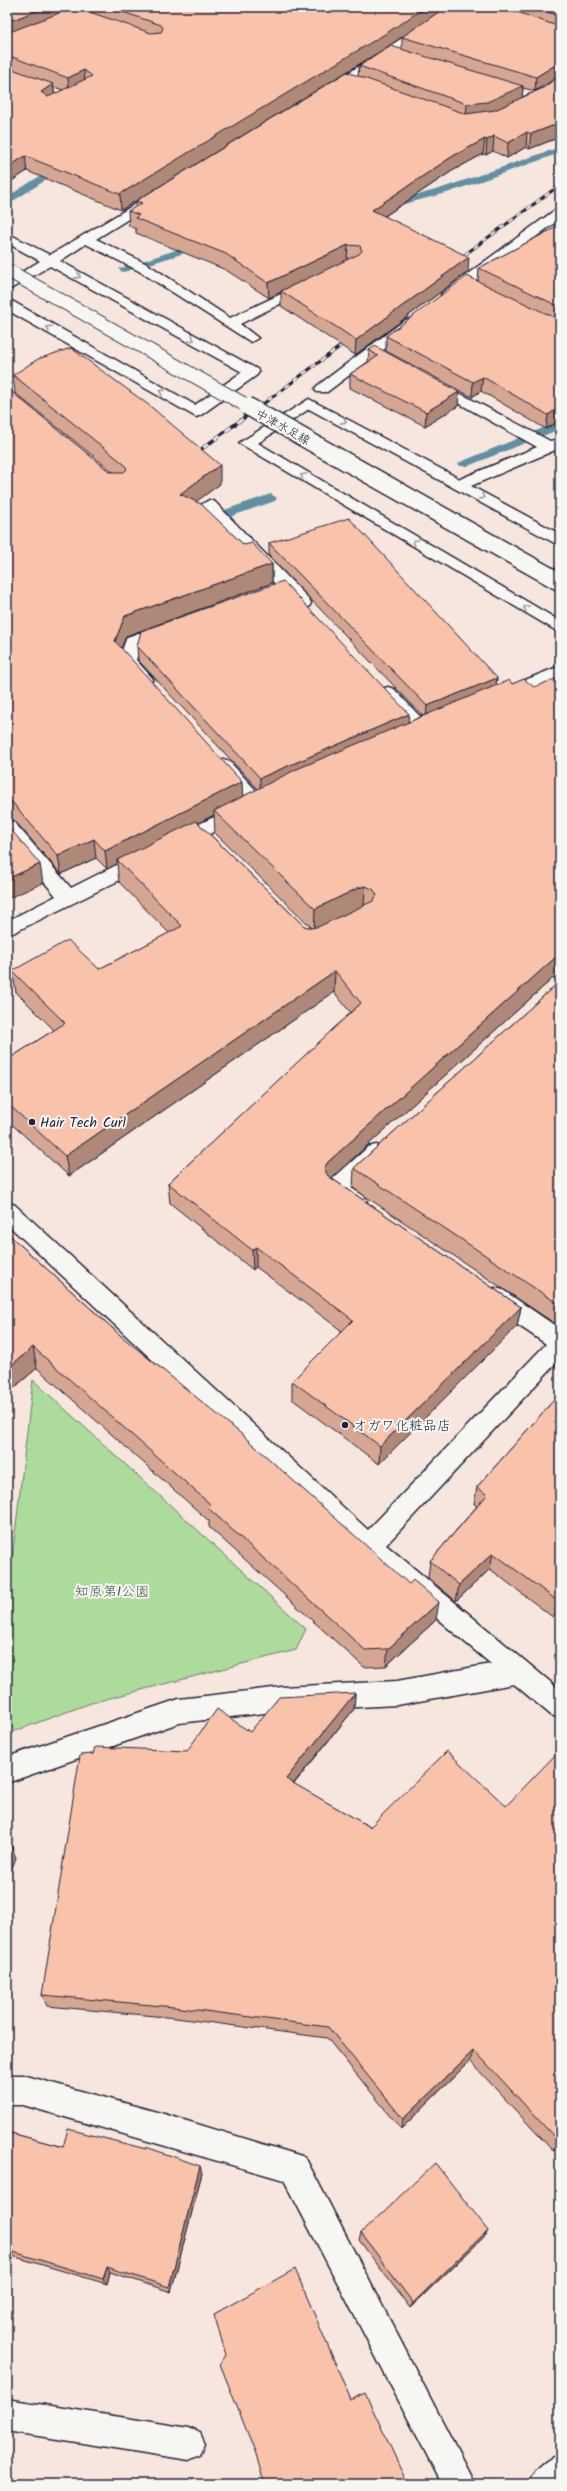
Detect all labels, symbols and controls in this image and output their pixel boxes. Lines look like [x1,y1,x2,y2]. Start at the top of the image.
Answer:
one-way arrow [74,272,81,279]
one-way arrow [46,326,53,333]
one-way arrow [188,334,195,341]
one-way arrow [159,390,166,397]
street label: 中津水足線 [252,405,314,450]
one-way arrow [339,417,347,424]
one-way arrow [300,473,307,480]
one-way arrow [478,493,485,500]
one-way arrow [412,539,419,547]
one-way arrow [523,606,530,613]
place label: Hair Tech Curl [40,1112,126,1134]
marker: Hair Tech Curl [27,1117,37,1127]
place label: オガワ化粧品店 [353,1415,451,1437]
marker: オガワ化粧品店 [340,1420,350,1430]
park label: 知原第1公園 [75,1581,149,1603]

